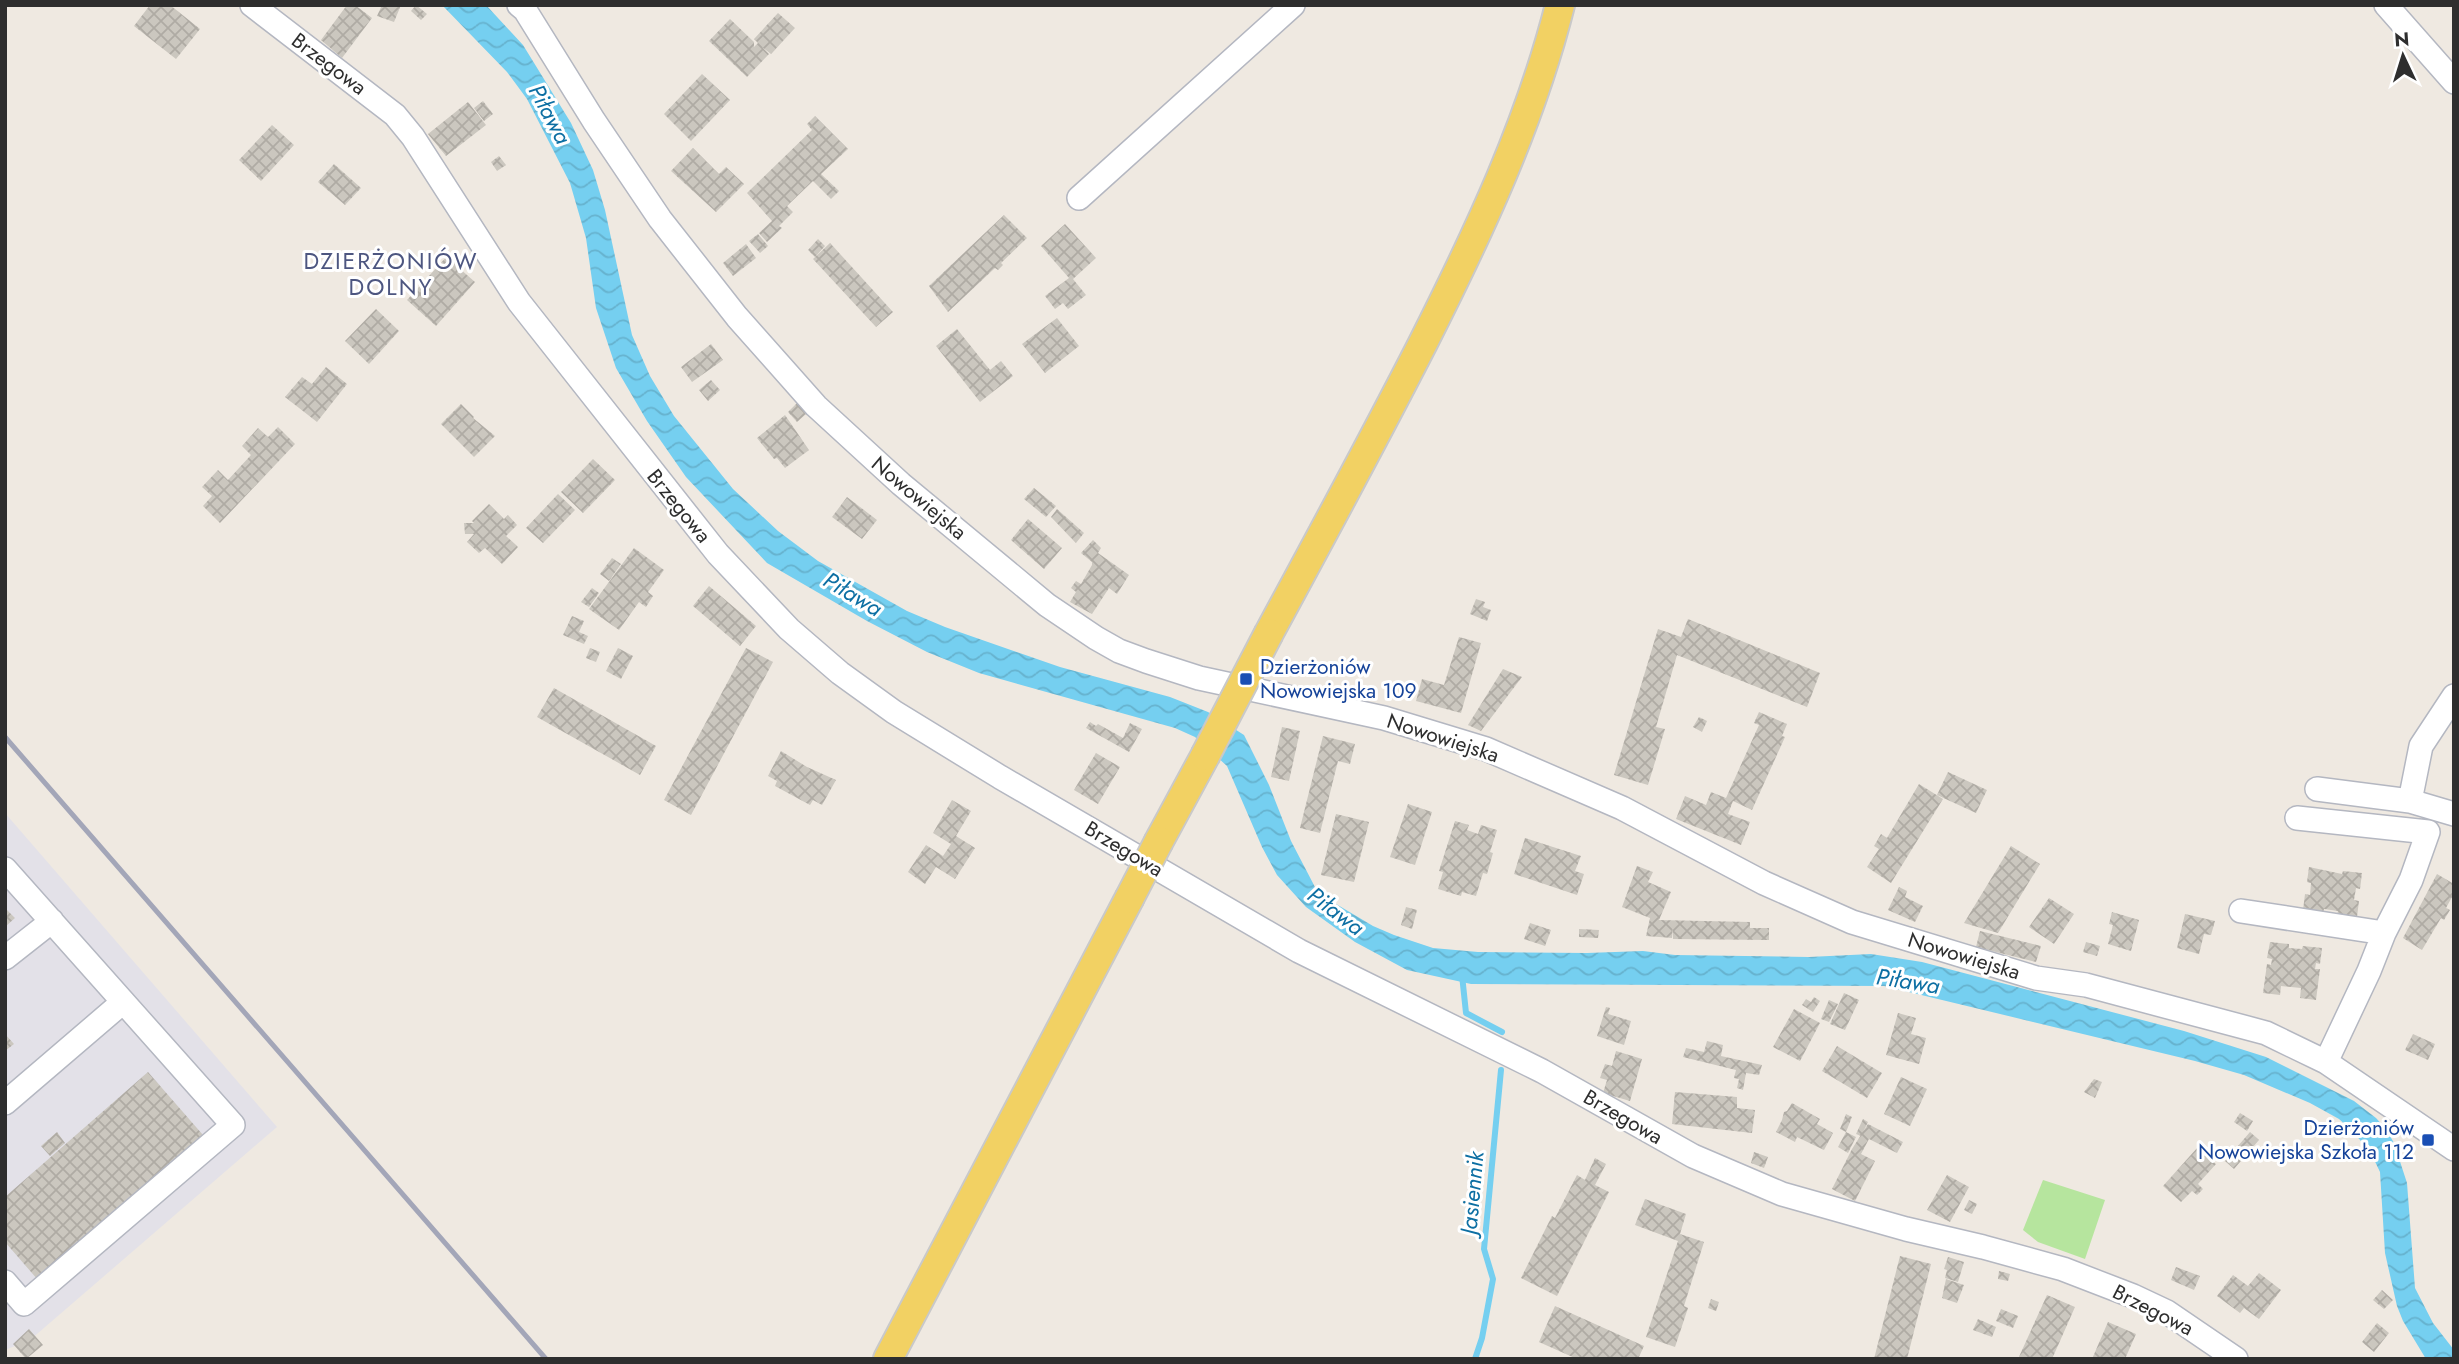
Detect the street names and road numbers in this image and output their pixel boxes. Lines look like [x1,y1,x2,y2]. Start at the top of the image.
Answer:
street label: Brzegowa [285,26,373,102]
street label: Nowowiejska [865,449,973,547]
street label: Brzegowa [640,463,718,549]
street label: Nowowiejska [1383,706,1503,770]
street label: Brzegowa [1079,814,1169,884]
street label: Nowowiejska [1904,925,2024,987]
street label: Brzegowa [1578,1082,1668,1152]
street label: Brzegowa [2107,1277,2199,1343]

